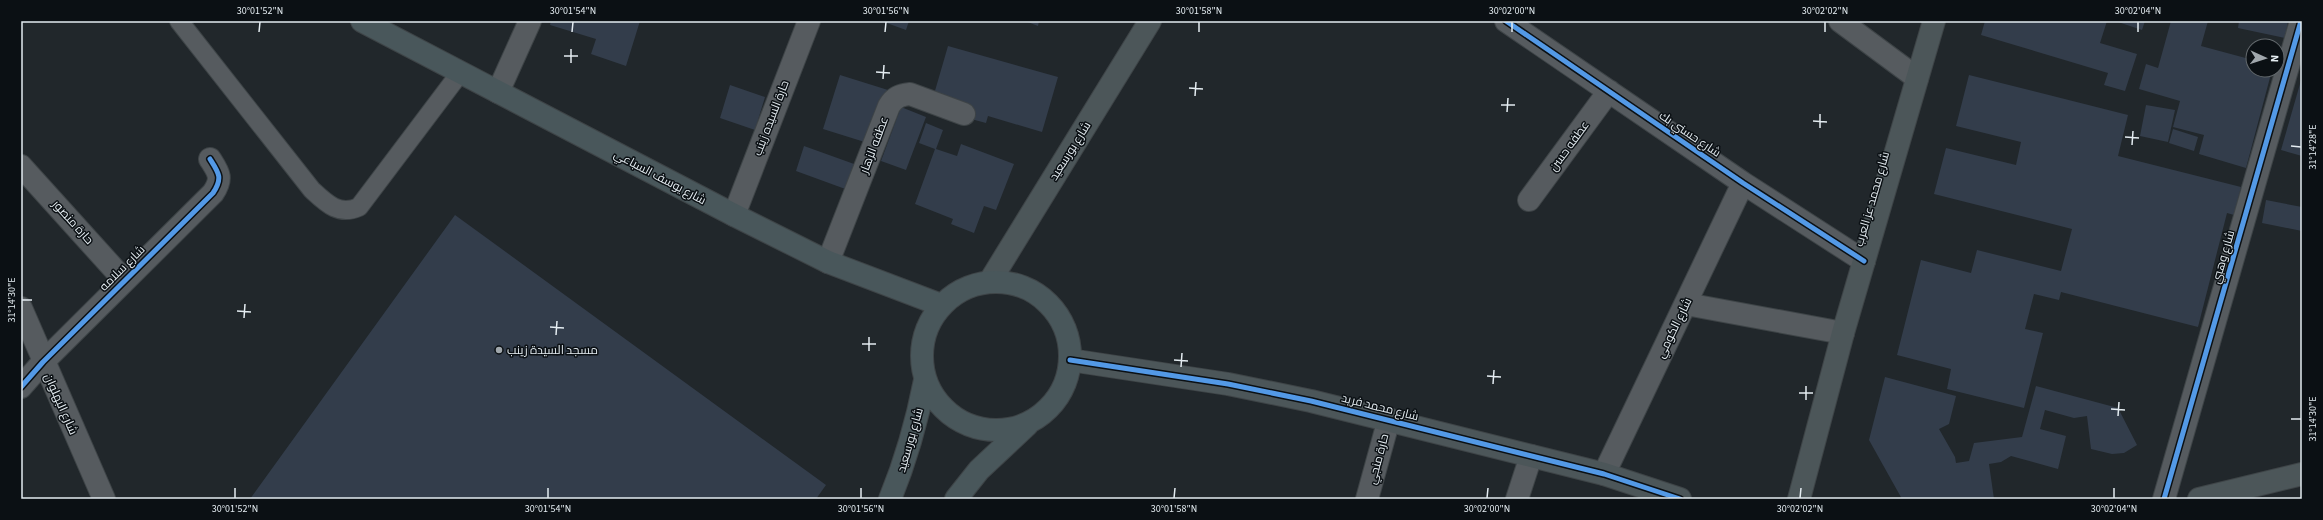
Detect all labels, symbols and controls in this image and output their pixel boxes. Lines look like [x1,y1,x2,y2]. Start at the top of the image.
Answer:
text: 30°01'52"N [237,4,283,18]
text: 30°01'54"N [550,4,596,18]
text: 30°01'56"N [863,4,909,18]
text: 30°01'58"N [1176,4,1222,18]
text: 30°02'00"N [1489,4,1535,18]
text: 30°02'02"N [1802,4,1848,18]
text: 30°02'04"N [2115,4,2161,18]
north arrow [2245,38,2285,78]
text: N [2267,54,2282,63]
street label: حارة السيده زينب [749,78,794,158]
street label: شارع حسني بك [1655,107,1724,162]
street label: عطفه الزهار [856,114,893,177]
street label: عطفه حسن [1545,118,1593,175]
street label: شارع بورسعيد [1046,119,1095,184]
text: 31°14'28"E [2306,124,2320,170]
street label: شارع يوسف السباعي [610,146,709,210]
street label: شارع محمد عز العرب [1851,150,1894,249]
street label: حارة منصور [47,196,97,248]
street label: شارع وهبي [2208,228,2240,286]
street label: شارع سلامه [96,242,149,295]
text: 31°14'30"E [5,277,19,323]
street label: شارع الكومي [1652,295,1697,362]
place label: مسجد السيدة زينب [507,342,598,359]
marker: مسجد السيدة زينب [494,345,504,355]
street label: شارع البهلوان [39,371,82,438]
street label: شارع محمد فريد [1340,390,1420,425]
text: 31°14'30"E [2306,396,2320,442]
street label: شارع بورسعيد [893,406,928,474]
street label: حارة منجي [1364,432,1394,487]
text: 30°01'52"N [212,502,258,516]
text: 30°01'54"N [525,502,571,516]
text: 30°01'56"N [838,502,884,516]
text: 30°01'58"N [1151,502,1197,516]
text: 30°02'00"N [1464,502,1510,516]
text: 30°02'02"N [1777,502,1823,516]
text: 30°02'04"N [2091,502,2137,516]

